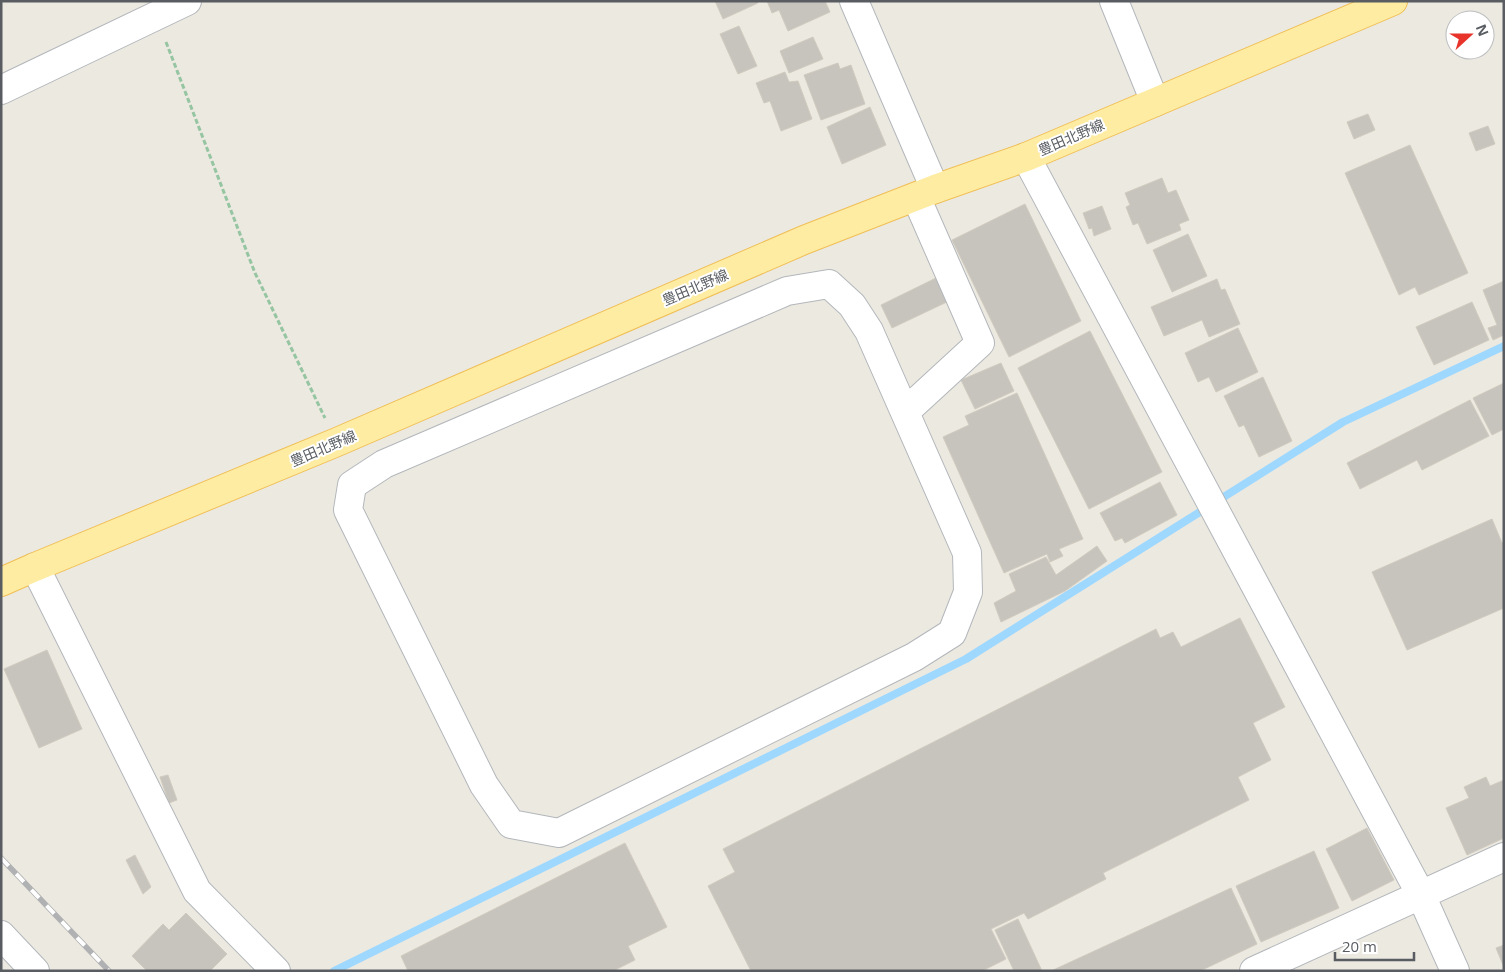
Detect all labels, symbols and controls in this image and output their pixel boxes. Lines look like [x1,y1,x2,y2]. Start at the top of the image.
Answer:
north arrow [1445,10,1495,60]
text: N [1472,21,1494,39]
street label: 豊田北野線 [1035,115,1107,159]
street label: 豊田北野線 [659,265,731,309]
street label: 豊田北野線 [287,426,359,470]
scale bar [1335,930,1414,962]
text: 20 m [1342,936,1377,956]

